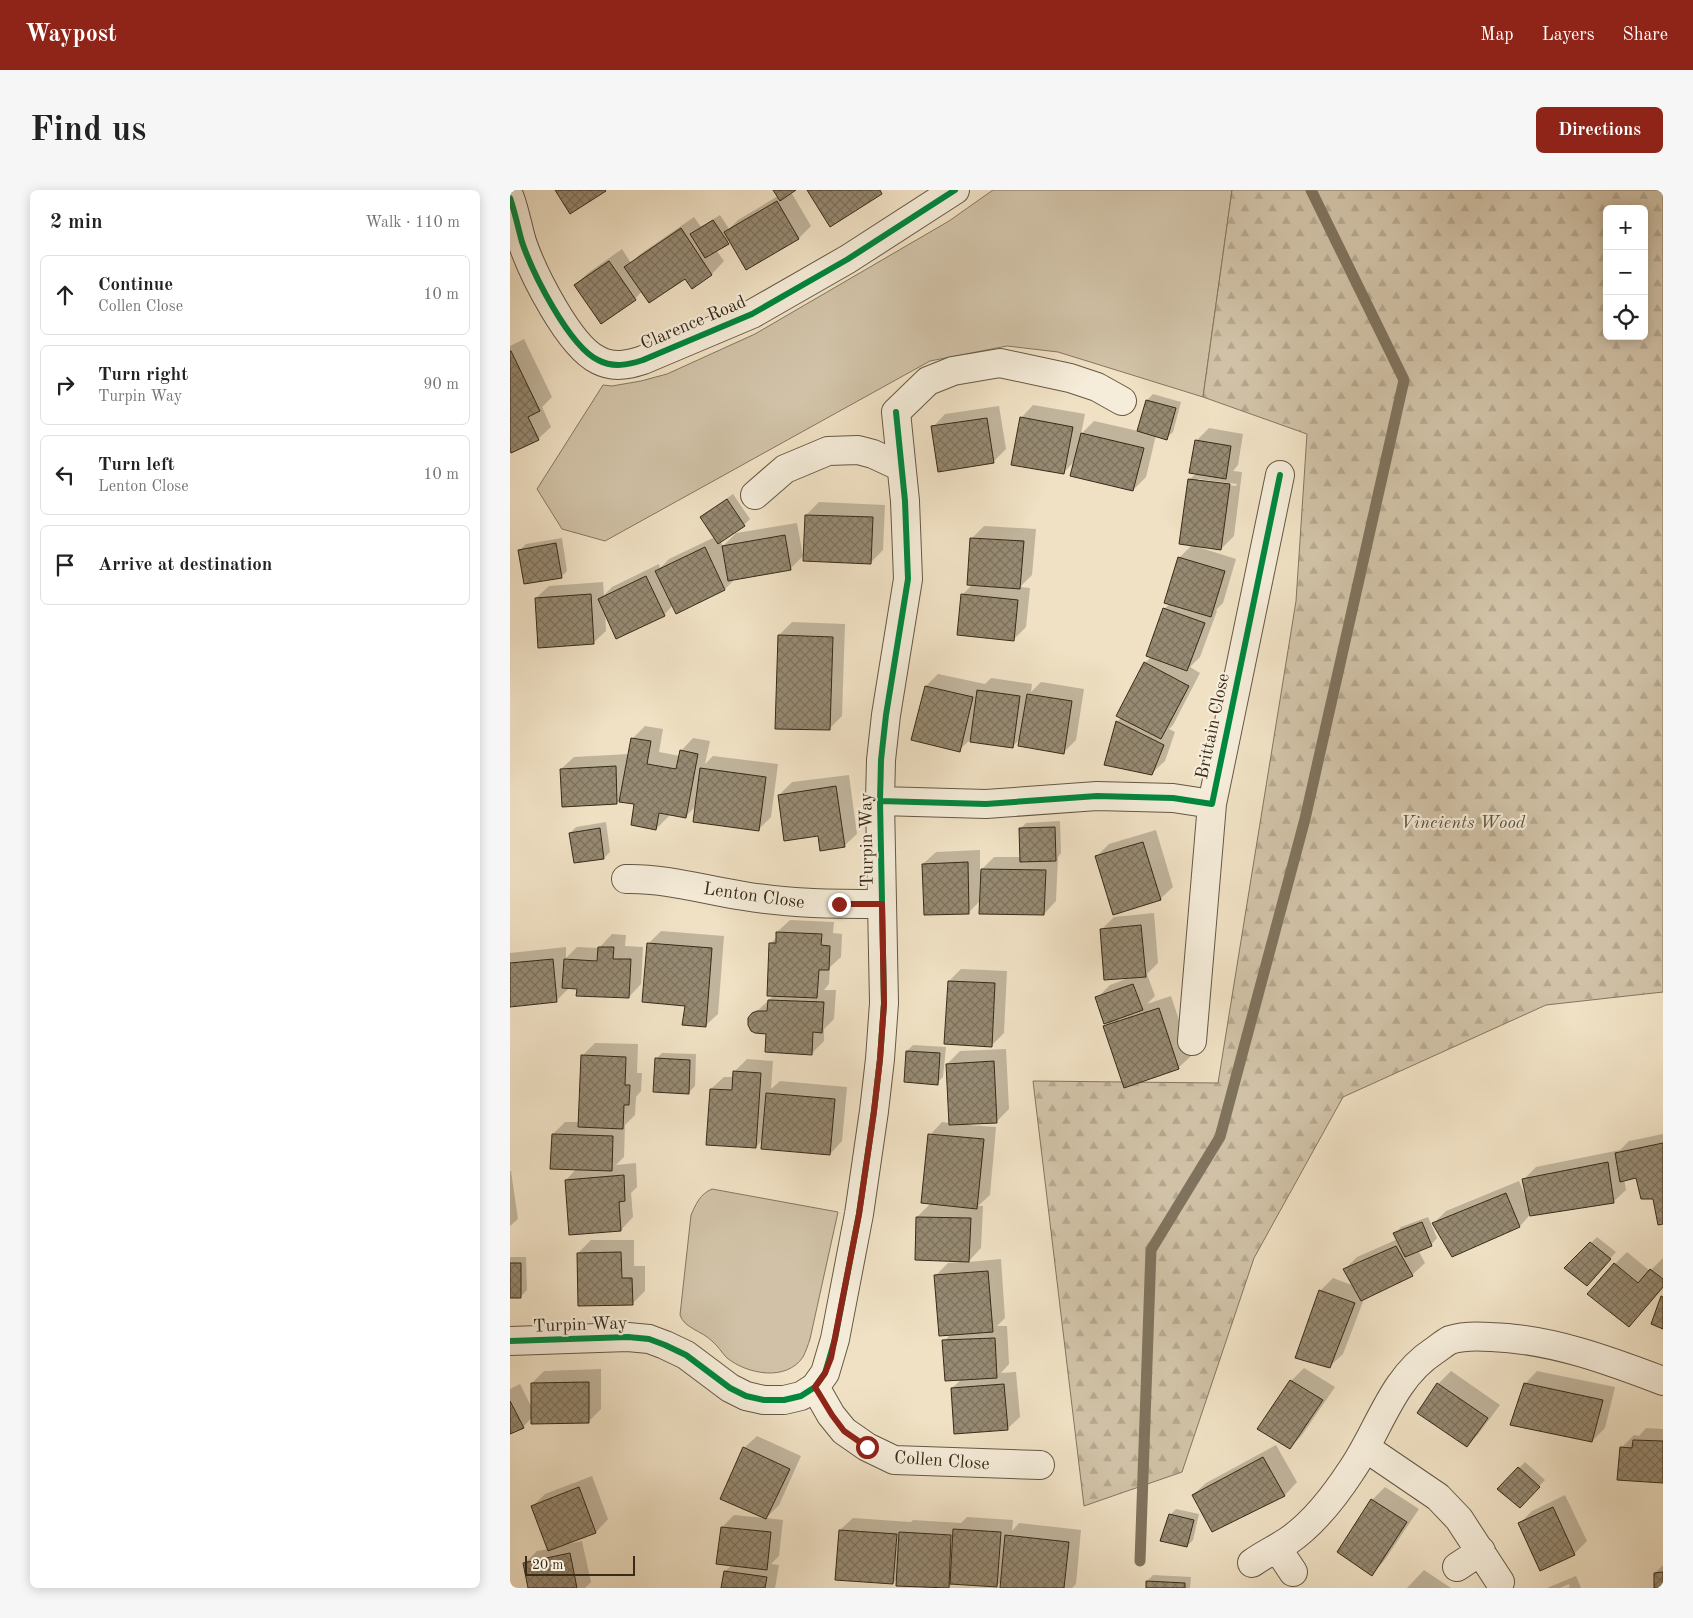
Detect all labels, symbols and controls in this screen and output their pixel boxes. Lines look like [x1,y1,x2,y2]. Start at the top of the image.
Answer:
text: Waypost [25,23,117,47]
text: Map [1480,26,1514,44]
text: Layers [1542,26,1594,44]
text: Share [1622,26,1668,44]
button: Directions [1536,107,1663,153]
text: Find us [30,113,146,148]
map controls [1603,205,1648,340]
button: + [1603,205,1648,250]
text: 2 min [50,212,103,233]
text: Walk · 110 m [365,215,460,231]
button: − [1603,250,1648,295]
text: Continue [98,276,173,295]
icon: ahead [51,281,79,309]
text: 10 m [423,287,459,303]
street label: Clarence Road [638,293,749,353]
button: locate [1603,295,1648,340]
text: Collen Close [98,299,183,315]
text: Turn right [98,366,188,385]
icon: right [51,371,79,399]
text: 90 m [423,377,459,393]
text: Turpin Way [98,389,182,405]
text: Turn left [98,456,175,475]
icon: left [51,461,79,489]
text: 10 m [423,467,459,483]
text: Lenton Close [98,479,189,495]
icon: arrive [51,551,79,579]
text: Arrive at destination [98,556,272,575]
street label: Brittain Close [1193,672,1233,781]
street label: Turpin Way [857,792,877,887]
park label: Vincients Wood [1401,814,1526,832]
street label: Lenton Close [702,880,806,912]
route end [828,893,851,916]
street label: Turpin Way [532,1314,628,1336]
route start [856,1436,879,1459]
street label: Collen Close [894,1449,990,1473]
scale bar [525,1553,635,1576]
text: 20 m [532,1558,563,1572]

